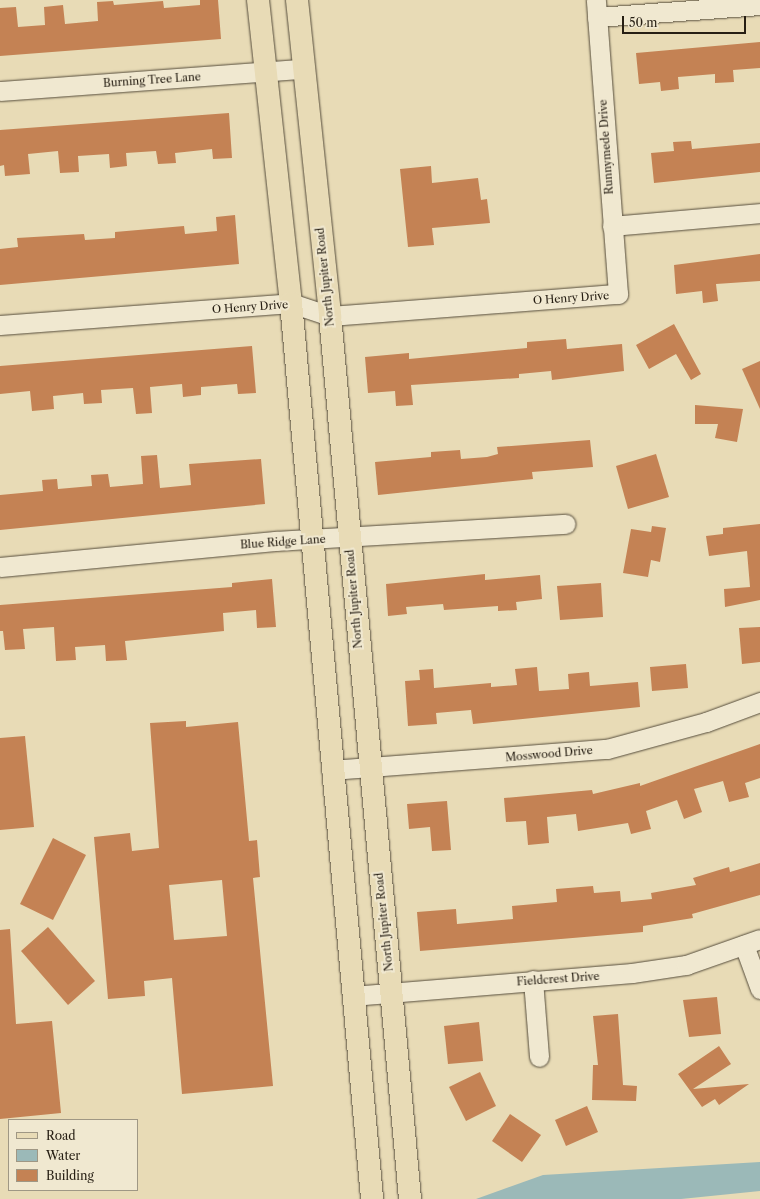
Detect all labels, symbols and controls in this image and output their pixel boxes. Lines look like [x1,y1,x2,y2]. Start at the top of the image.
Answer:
scale bar [624,8,748,34]
text: 50 m [629,15,658,30]
street label: Burning Tree Lane [103,70,201,90]
street label: Runnymede Drive [596,99,616,195]
street label: North Jupiter Road [313,227,337,327]
street label: O Henry Drive [532,289,610,307]
street label: O Henry Drive [211,298,289,316]
street label: Blue Ridge Lane [240,532,326,552]
street label: North Jupiter Road [343,549,365,649]
street label: Mosswood Drive [505,744,593,764]
street label: North Jupiter Road [372,872,396,972]
street label: Fieldcrest Drive [516,970,600,988]
legend [8,1119,138,1191]
text: Road [46,1128,76,1143]
text: Water [46,1148,80,1163]
text: Building [46,1168,94,1183]

